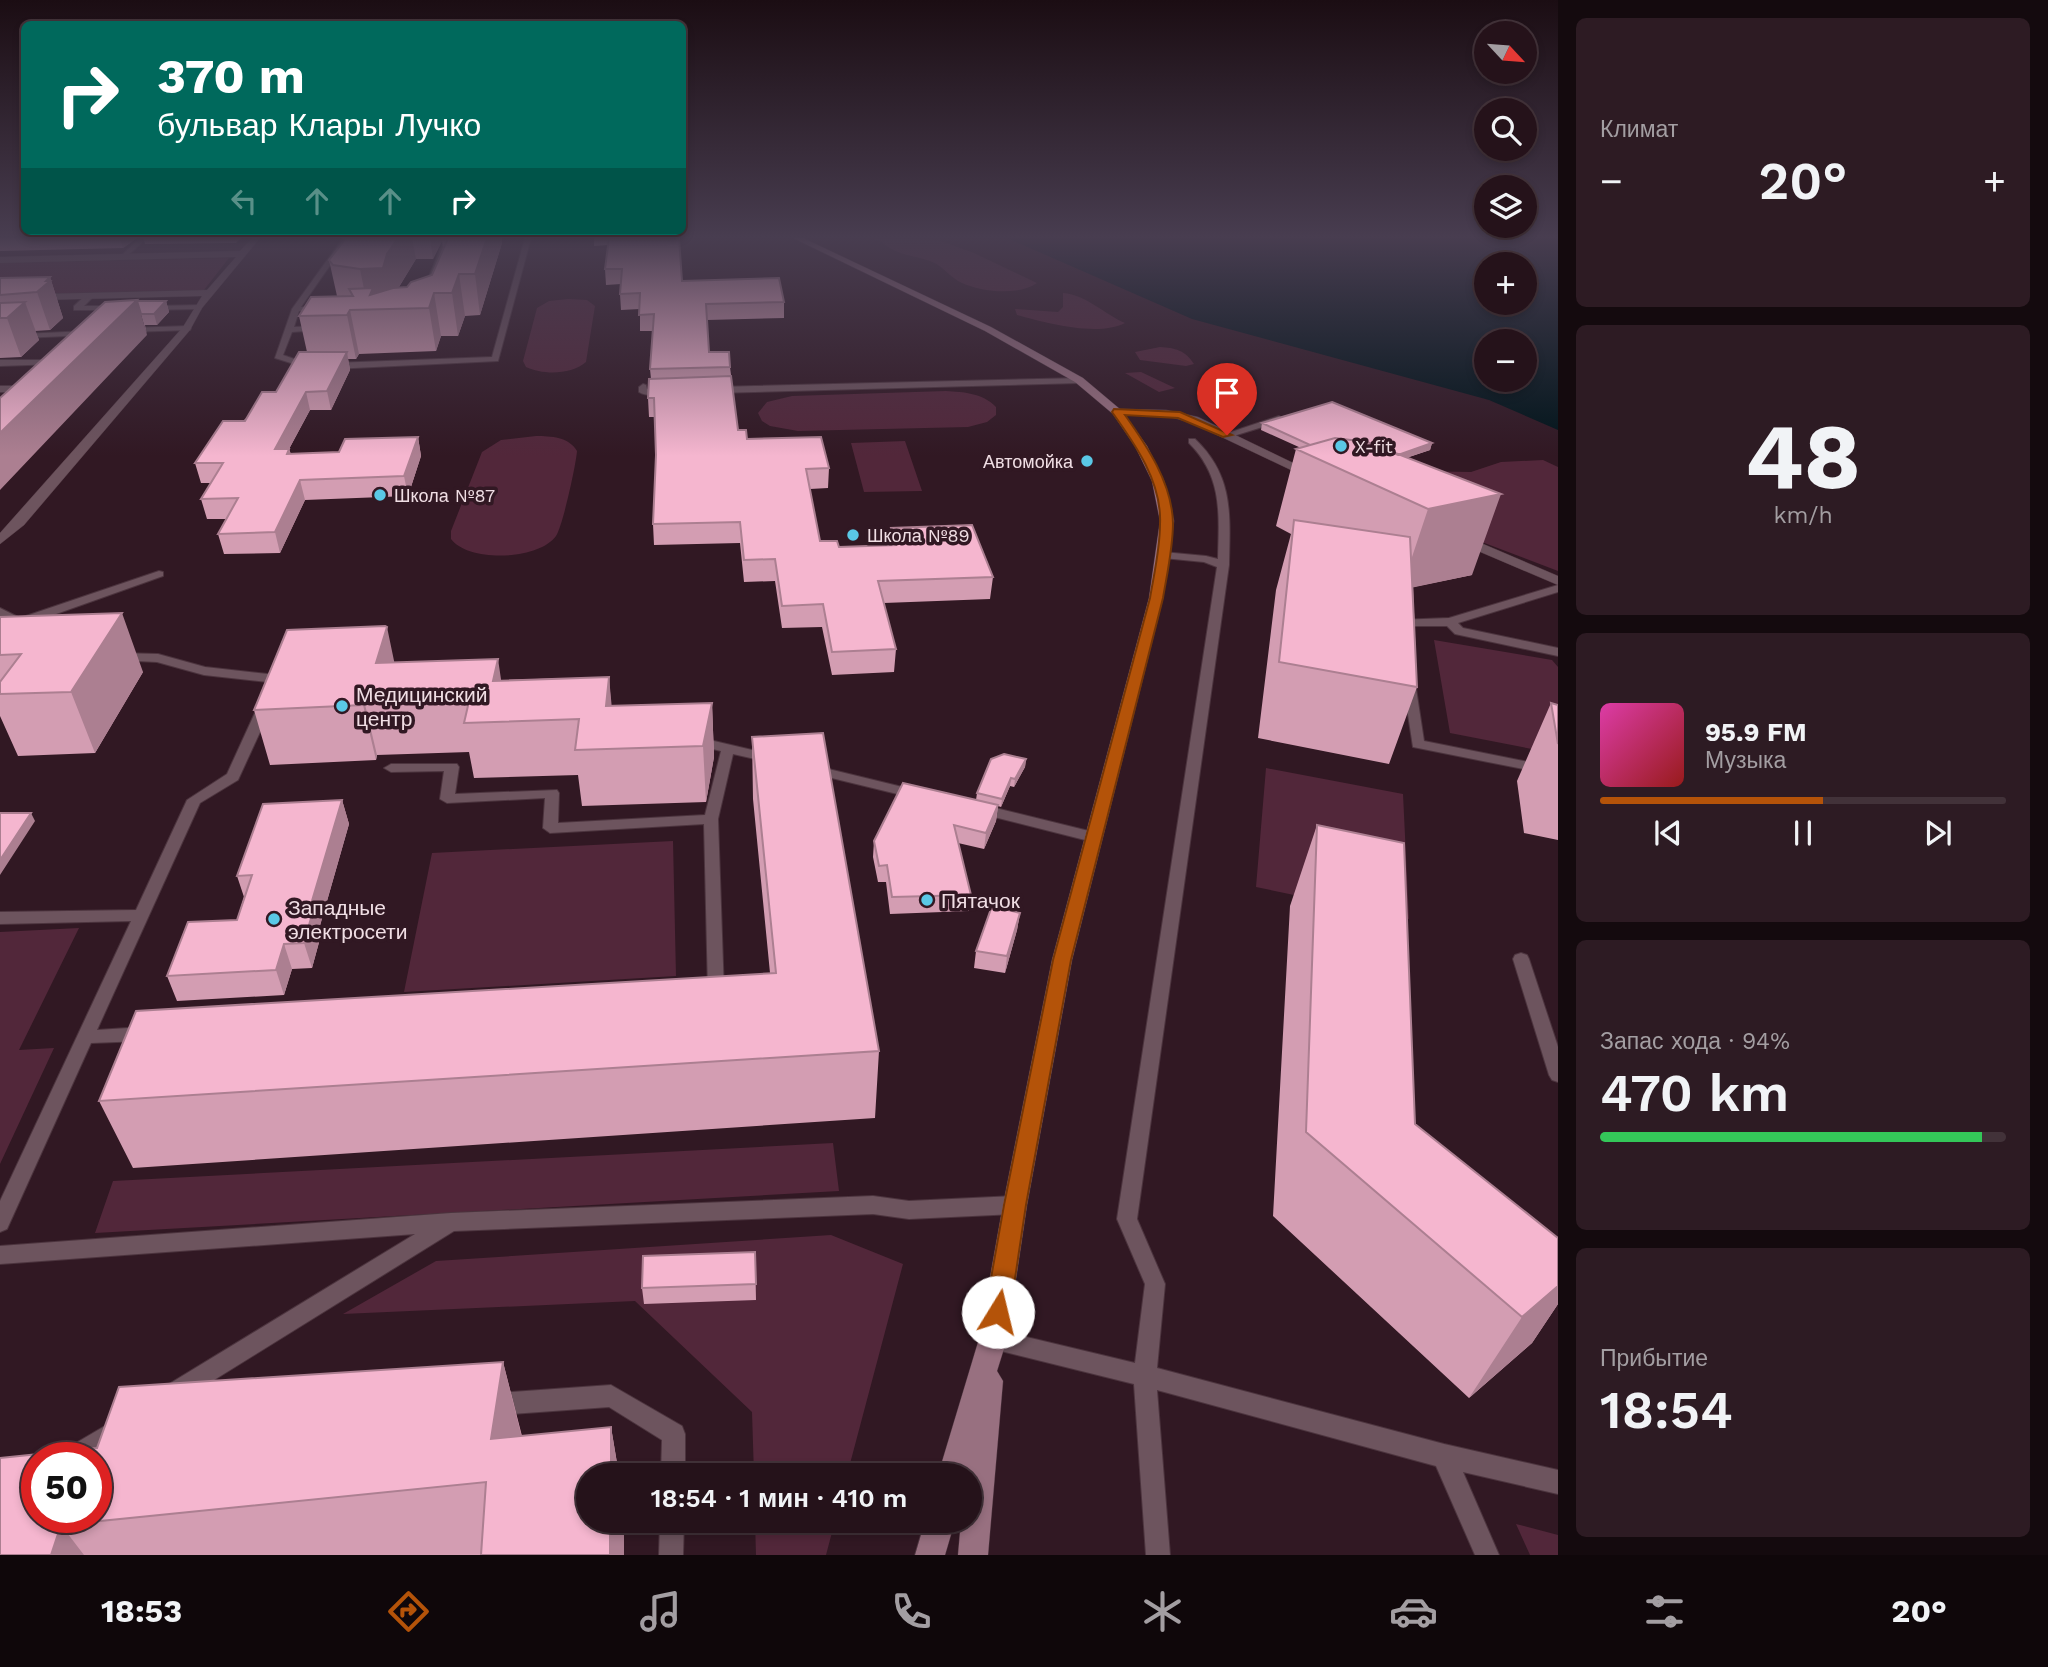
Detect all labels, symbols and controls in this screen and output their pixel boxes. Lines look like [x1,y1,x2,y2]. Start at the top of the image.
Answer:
north arrow [1474,21,1536,84]
map controls [1474,21,1537,392]
text: 370 m [157,47,305,105]
icon: right [42,49,133,140]
button: search [1474,98,1537,161]
text: бульвар Клары Лучко [157,106,481,144]
text: Климат [1600,116,1678,143]
text: 20° [1759,151,1847,212]
text: − [1600,159,1623,203]
text: + [1983,159,2006,203]
button: layers [1474,175,1537,238]
icon: left [225,182,263,220]
icon: ahead [298,182,336,220]
icon: ahead [371,182,409,220]
icon: right [444,182,482,220]
button: + [1474,252,1537,315]
button: − [1474,329,1537,392]
pin [1197,363,1257,435]
icon: arrive [1208,374,1246,412]
text: 48 [1745,403,1861,510]
place label: X-fit [1355,436,1393,457]
marker: X-fit [1333,438,1349,454]
place label: Автомойка [983,451,1074,472]
marker: Автомойка [1079,453,1095,469]
place label: Школа №87 [394,485,495,506]
marker: Школа №87 [372,487,388,503]
text: km/h [1773,502,1833,529]
place label: Школа №89 [867,525,970,546]
marker: Школа №89 [845,527,861,543]
place label: Медицинский центр [356,682,487,731]
marker: Медицинский центр [334,698,350,714]
text: 95.9 FM [1705,717,1807,747]
text: Музыка [1705,747,1786,774]
icon: previous [1649,814,1687,852]
icon: pause [1784,814,1822,852]
icon: next [1919,814,1957,852]
place label: Пятачок [941,888,1021,913]
marker: Пятачок [919,892,935,908]
place label: Западные электросети [288,895,407,944]
marker: Западные электросети [266,911,282,927]
text: Запас хода · 94% [1600,1028,1790,1055]
text: 470 km [1600,1063,1789,1124]
position arrow [961,1275,1035,1349]
text: Прибытие [1600,1345,1708,1372]
text: 18:54 [1600,1380,1733,1441]
speed limit sign: 50 [21,1442,112,1533]
text: 18:54 · 1 мин · 410 m [651,1483,907,1513]
icon: directions [384,1587,433,1636]
icon: music [636,1587,685,1636]
icon: phone [887,1587,936,1636]
icon: climate [1138,1587,1187,1636]
icon: car [1389,1587,1438,1636]
icon: filters [1640,1587,1689,1636]
text: 18:53 [101,1592,182,1630]
text: 20° [1891,1592,1947,1630]

